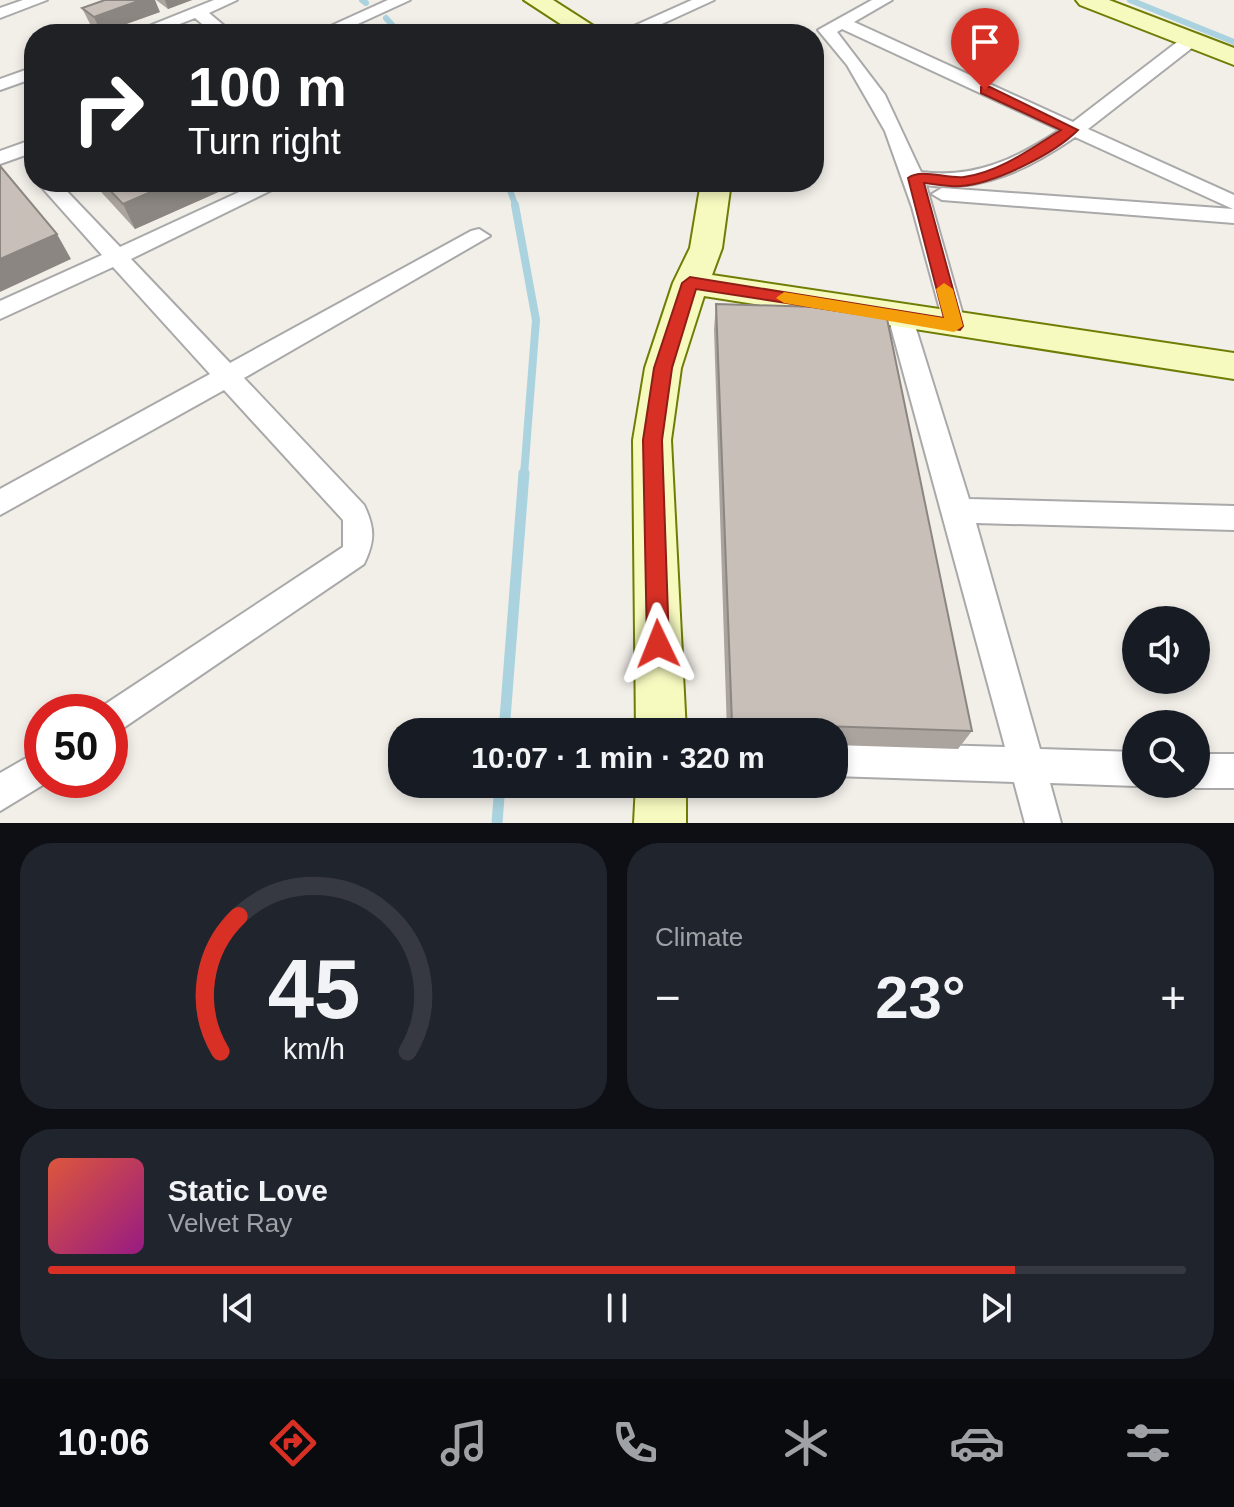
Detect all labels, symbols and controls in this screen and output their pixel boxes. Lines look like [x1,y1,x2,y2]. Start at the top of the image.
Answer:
pin [951,8,1019,90]
icon: arrive [963,20,1007,64]
text: 100 m [188,55,347,118]
icon: right [56,56,160,160]
text: Turn right [188,121,341,162]
position arrow [616,602,700,686]
map controls [1122,606,1210,798]
button: sound [1122,606,1210,694]
speed limit sign: 50 [24,694,128,798]
button: search [1122,710,1210,798]
text: 10:07 · 1 min · 320 m [471,741,765,774]
text: Climate [655,922,743,952]
text: 45 [267,943,360,1036]
text: 23° [875,964,966,1031]
text: − [655,973,681,1022]
text: + [1160,973,1186,1022]
text: km/h [283,1033,344,1065]
text: Static Love [168,1174,328,1207]
text: Velvet Ray [168,1208,292,1238]
icon: previous [216,1286,260,1330]
icon: pause [595,1286,639,1330]
icon: next [974,1286,1018,1330]
icon: directions [265,1415,321,1471]
icon: music [436,1415,492,1471]
icon: phone [607,1415,663,1471]
icon: climate [778,1415,834,1471]
icon: car [949,1415,1005,1471]
icon: filters [1120,1415,1176,1471]
text: 10:06 [58,1422,150,1463]

